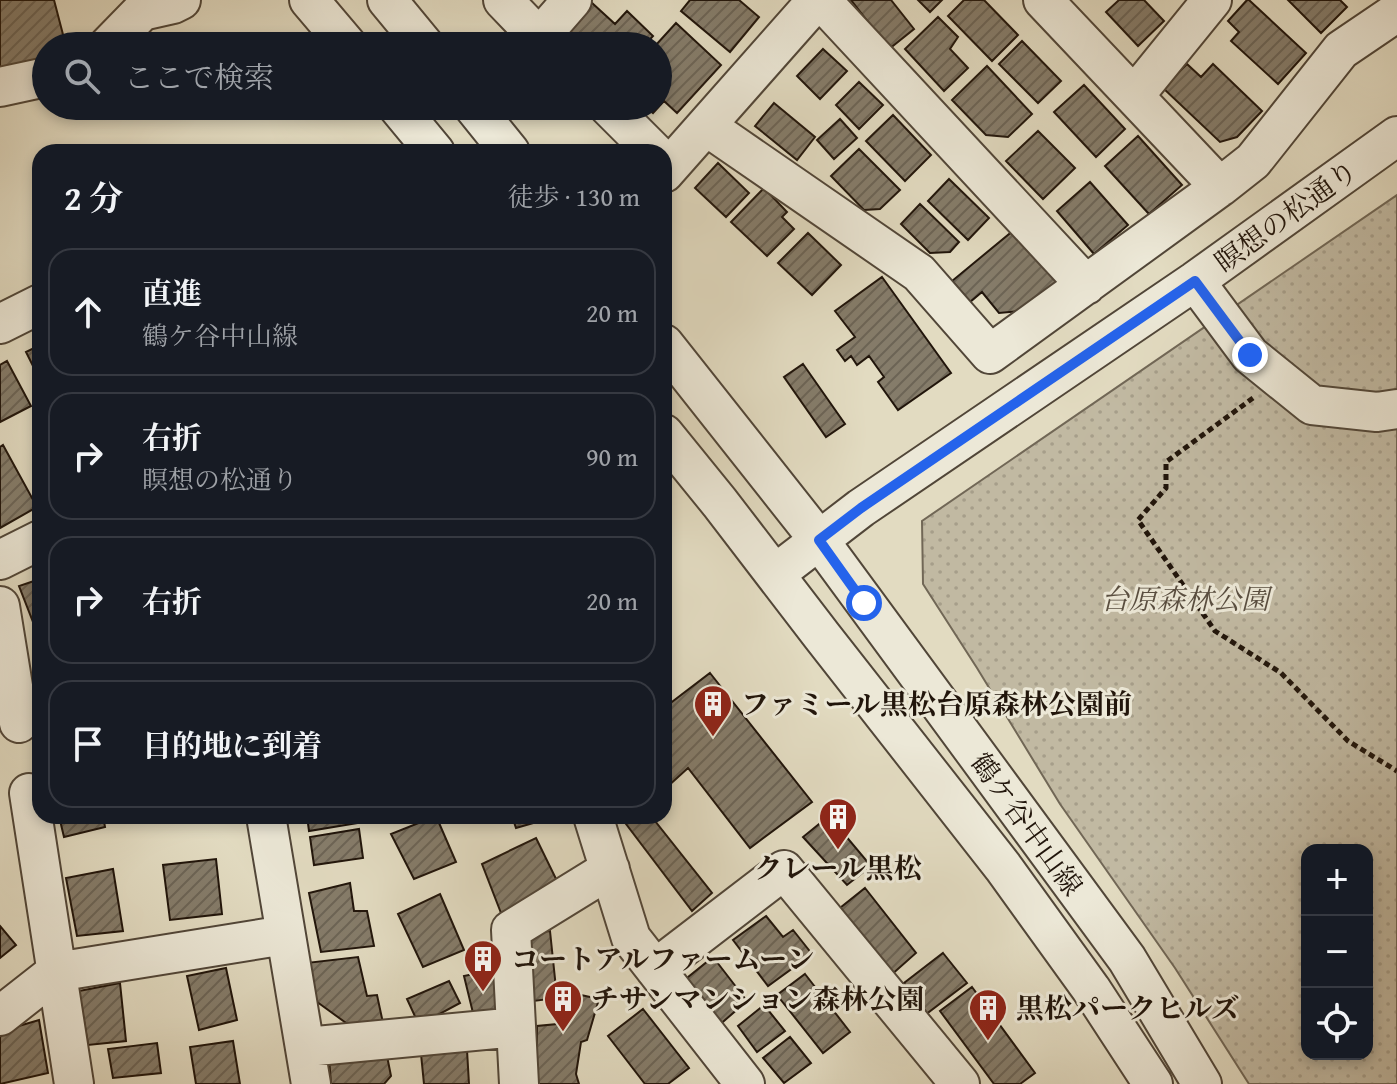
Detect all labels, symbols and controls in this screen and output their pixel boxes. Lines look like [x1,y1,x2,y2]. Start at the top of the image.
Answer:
search box [32,32,672,120]
icon: search [60,54,104,98]
text: ここで検索 [124,55,274,99]
street label: 瞑想の松通り [1206,150,1366,282]
text: 2 分 [64,173,123,222]
text: 徒歩 · 130 m [508,177,640,216]
text: 直進 [142,271,202,315]
icon: ahead [66,290,110,334]
text: 20 m [586,293,638,332]
text: 鶴ケ谷中山線 [142,316,298,355]
route end [1232,337,1268,373]
text: 右折 [142,415,202,459]
icon: right [66,434,110,478]
text: 90 m [586,437,638,476]
text: 瞑想の松通り [142,460,298,499]
icon: right [66,578,110,622]
park label: 台原森林公園 [1101,578,1273,619]
text: 右折 [142,579,202,623]
text: 20 m [586,581,638,620]
route start [846,585,882,621]
building icon: ファミール黒松台原森林公園前 [692,683,734,738]
place label: ファミール黒松台原森林公園前 [741,683,1132,724]
icon: arrive [66,722,110,766]
text: 目的地に到着 [142,723,322,767]
street label: 鶴ケ谷中山線 [961,744,1093,904]
building icon: クレール黒松 [817,796,859,851]
map controls [1301,844,1373,1060]
button: + [1301,844,1373,916]
place label: クレール黒松 [754,847,922,888]
button: − [1301,916,1373,988]
building icon: コートアルファームーン [462,938,504,993]
place label: コートアルファームーン [511,938,815,979]
building icon: チサンマンション森林公園 [542,978,584,1033]
place label: チサンマンション森林公園 [591,978,924,1019]
building icon: 黒松パークヒルズ [967,987,1009,1042]
place label: 黒松パークヒルズ [1016,987,1239,1028]
button: locate [1301,988,1373,1060]

